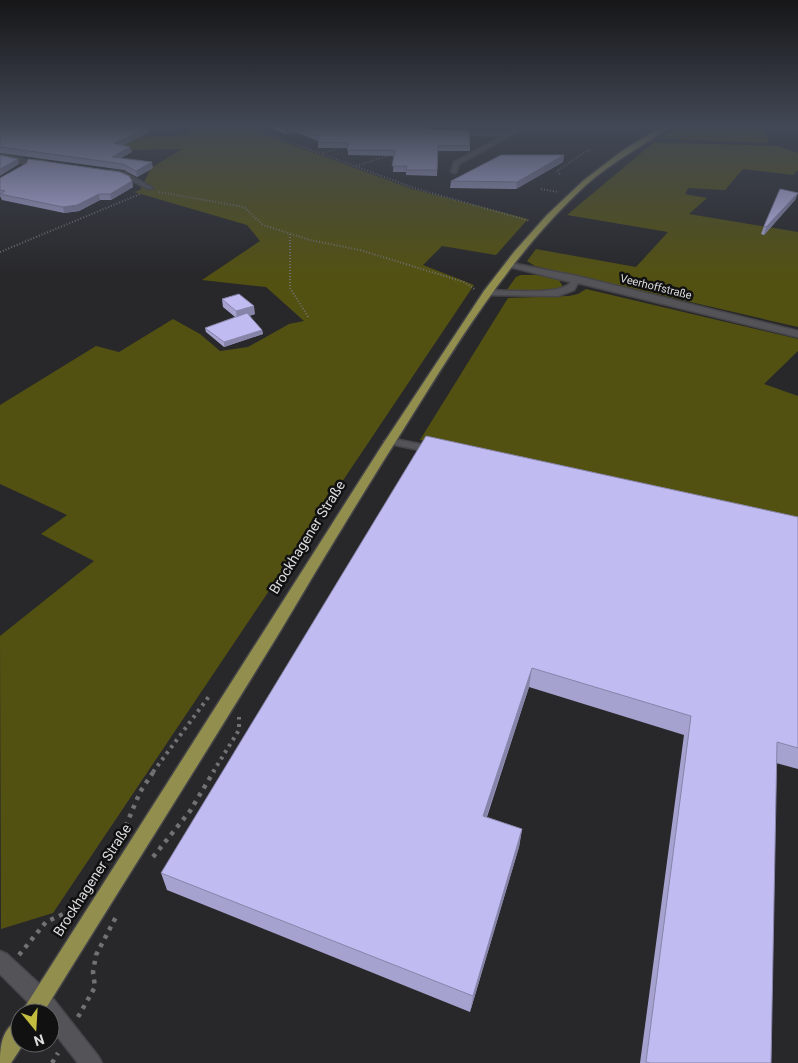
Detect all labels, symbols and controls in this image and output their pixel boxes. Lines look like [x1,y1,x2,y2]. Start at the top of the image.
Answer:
street label: Veerhoffstraße [619,272,693,302]
street label: Brockhagener Straße [266,477,348,597]
street label: Brockhagener Straße [50,821,134,939]
north arrow [10,1003,60,1053]
text: N [32,1031,46,1050]

